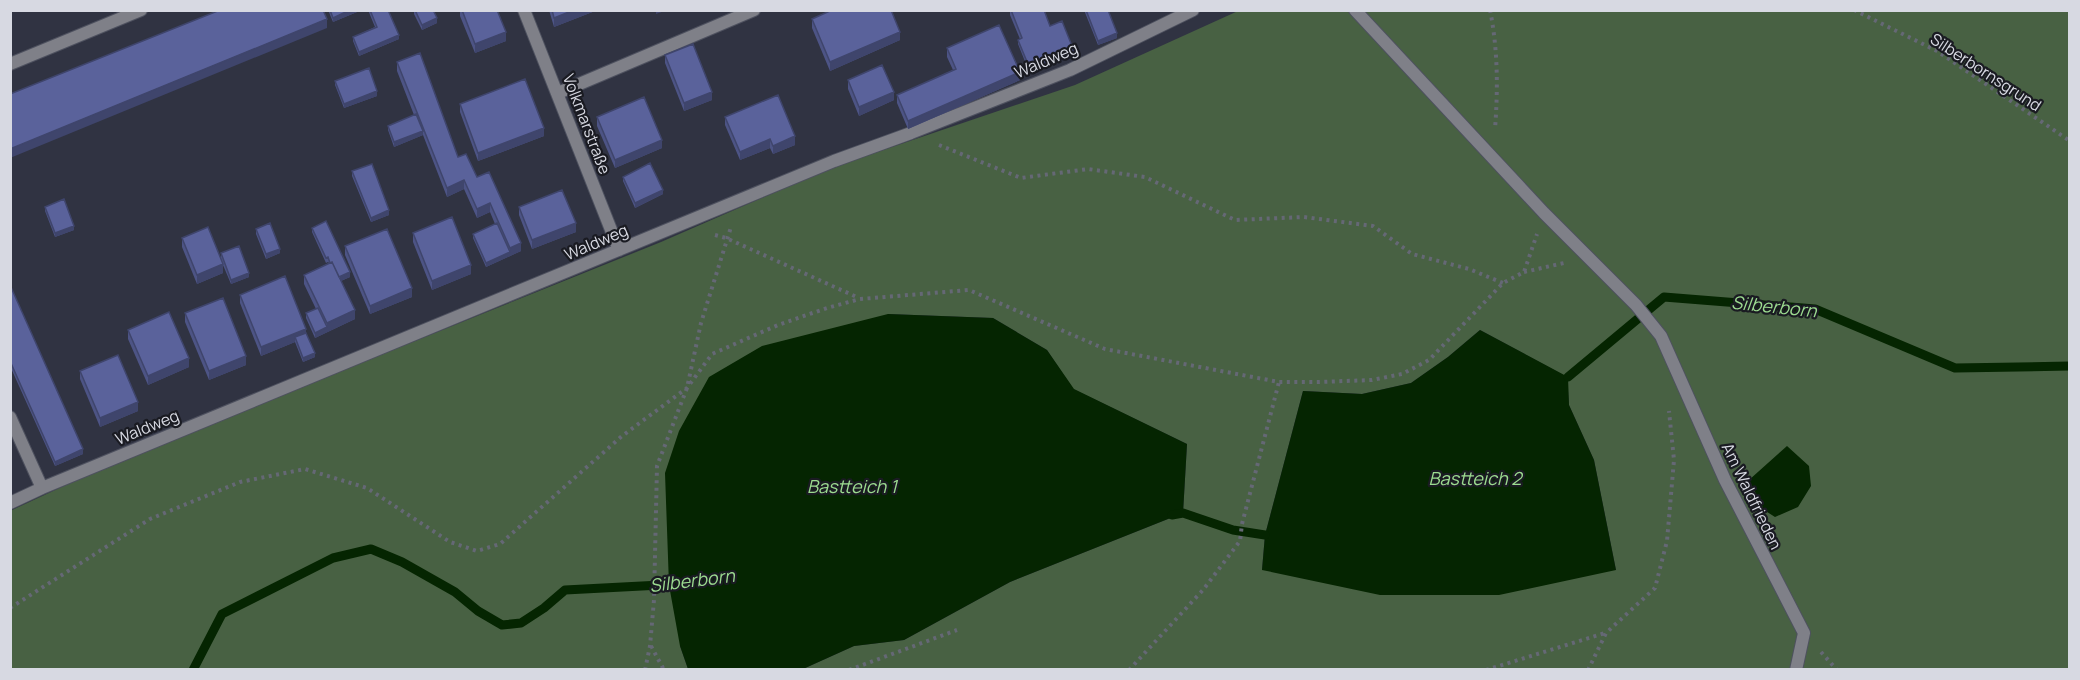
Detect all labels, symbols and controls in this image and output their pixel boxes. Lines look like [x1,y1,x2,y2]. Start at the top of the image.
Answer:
street label: Silberbornsgrund [1926,28,2046,116]
street label: Waldweg [1011,37,1081,83]
street label: Volkmarstraße [558,71,616,177]
street label: Waldweg [561,219,631,265]
water label: Silberborn [1730,290,1819,323]
street label: Waldweg [112,404,182,450]
street label: Am Waldfrieden [1717,439,1787,553]
water label: Bastteich 2 [1428,466,1523,490]
water label: Bastteich 1 [807,474,899,498]
water label: Silberborn [648,563,737,597]

